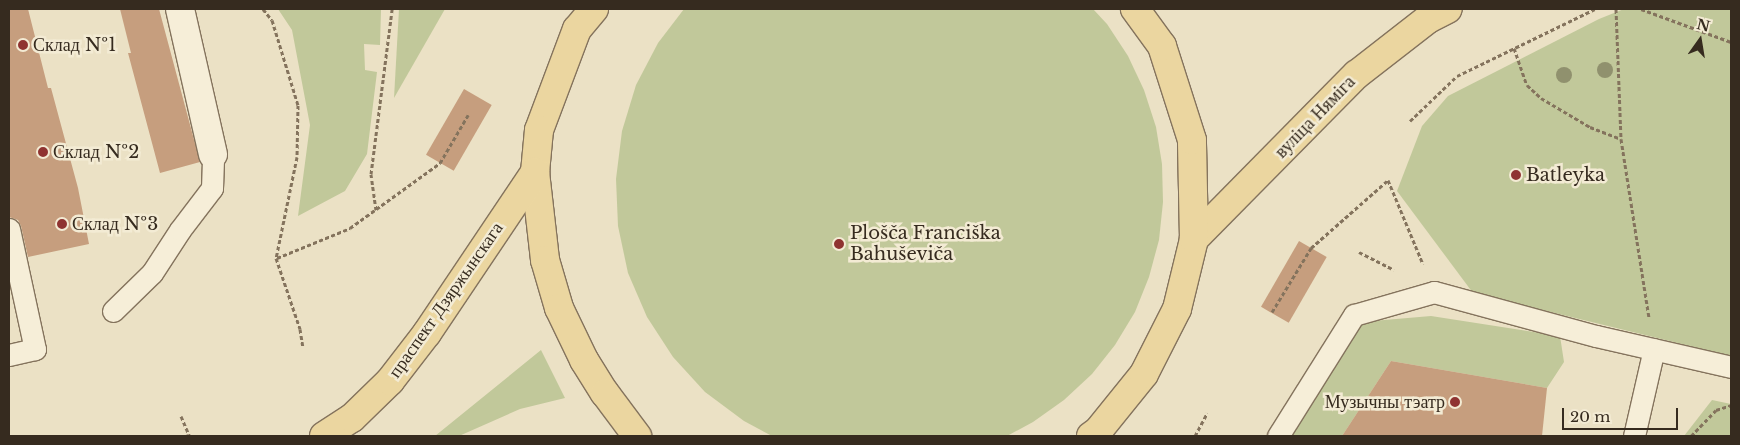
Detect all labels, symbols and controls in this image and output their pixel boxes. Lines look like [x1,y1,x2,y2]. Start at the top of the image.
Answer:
north arrow [1675,15,1725,65]
text: N [1695,15,1712,36]
place label: Склад №1 [33,34,116,56]
marker: Склад №1 [17,39,29,51]
street label: вуліца Няміга [1270,71,1360,163]
place label: Склад №2 [53,141,139,163]
marker: Склад №2 [37,146,49,158]
place label: Batleyka [1526,164,1605,186]
marker: Batleyka [1510,169,1522,181]
place label: Склад №3 [72,213,158,235]
marker: Склад №3 [56,218,68,230]
street label: праспект Дзяржынскага [384,218,508,382]
place label: Plošča Franciška Bahuševiča [850,223,1001,266]
marker: Plošča Franciška Bahuševiča [832,237,846,251]
place label: Музычны тэатр [1325,391,1445,413]
marker: Музычны тэатр [1449,396,1461,408]
scale bar [1565,398,1681,430]
text: 20 m [1570,407,1610,426]

